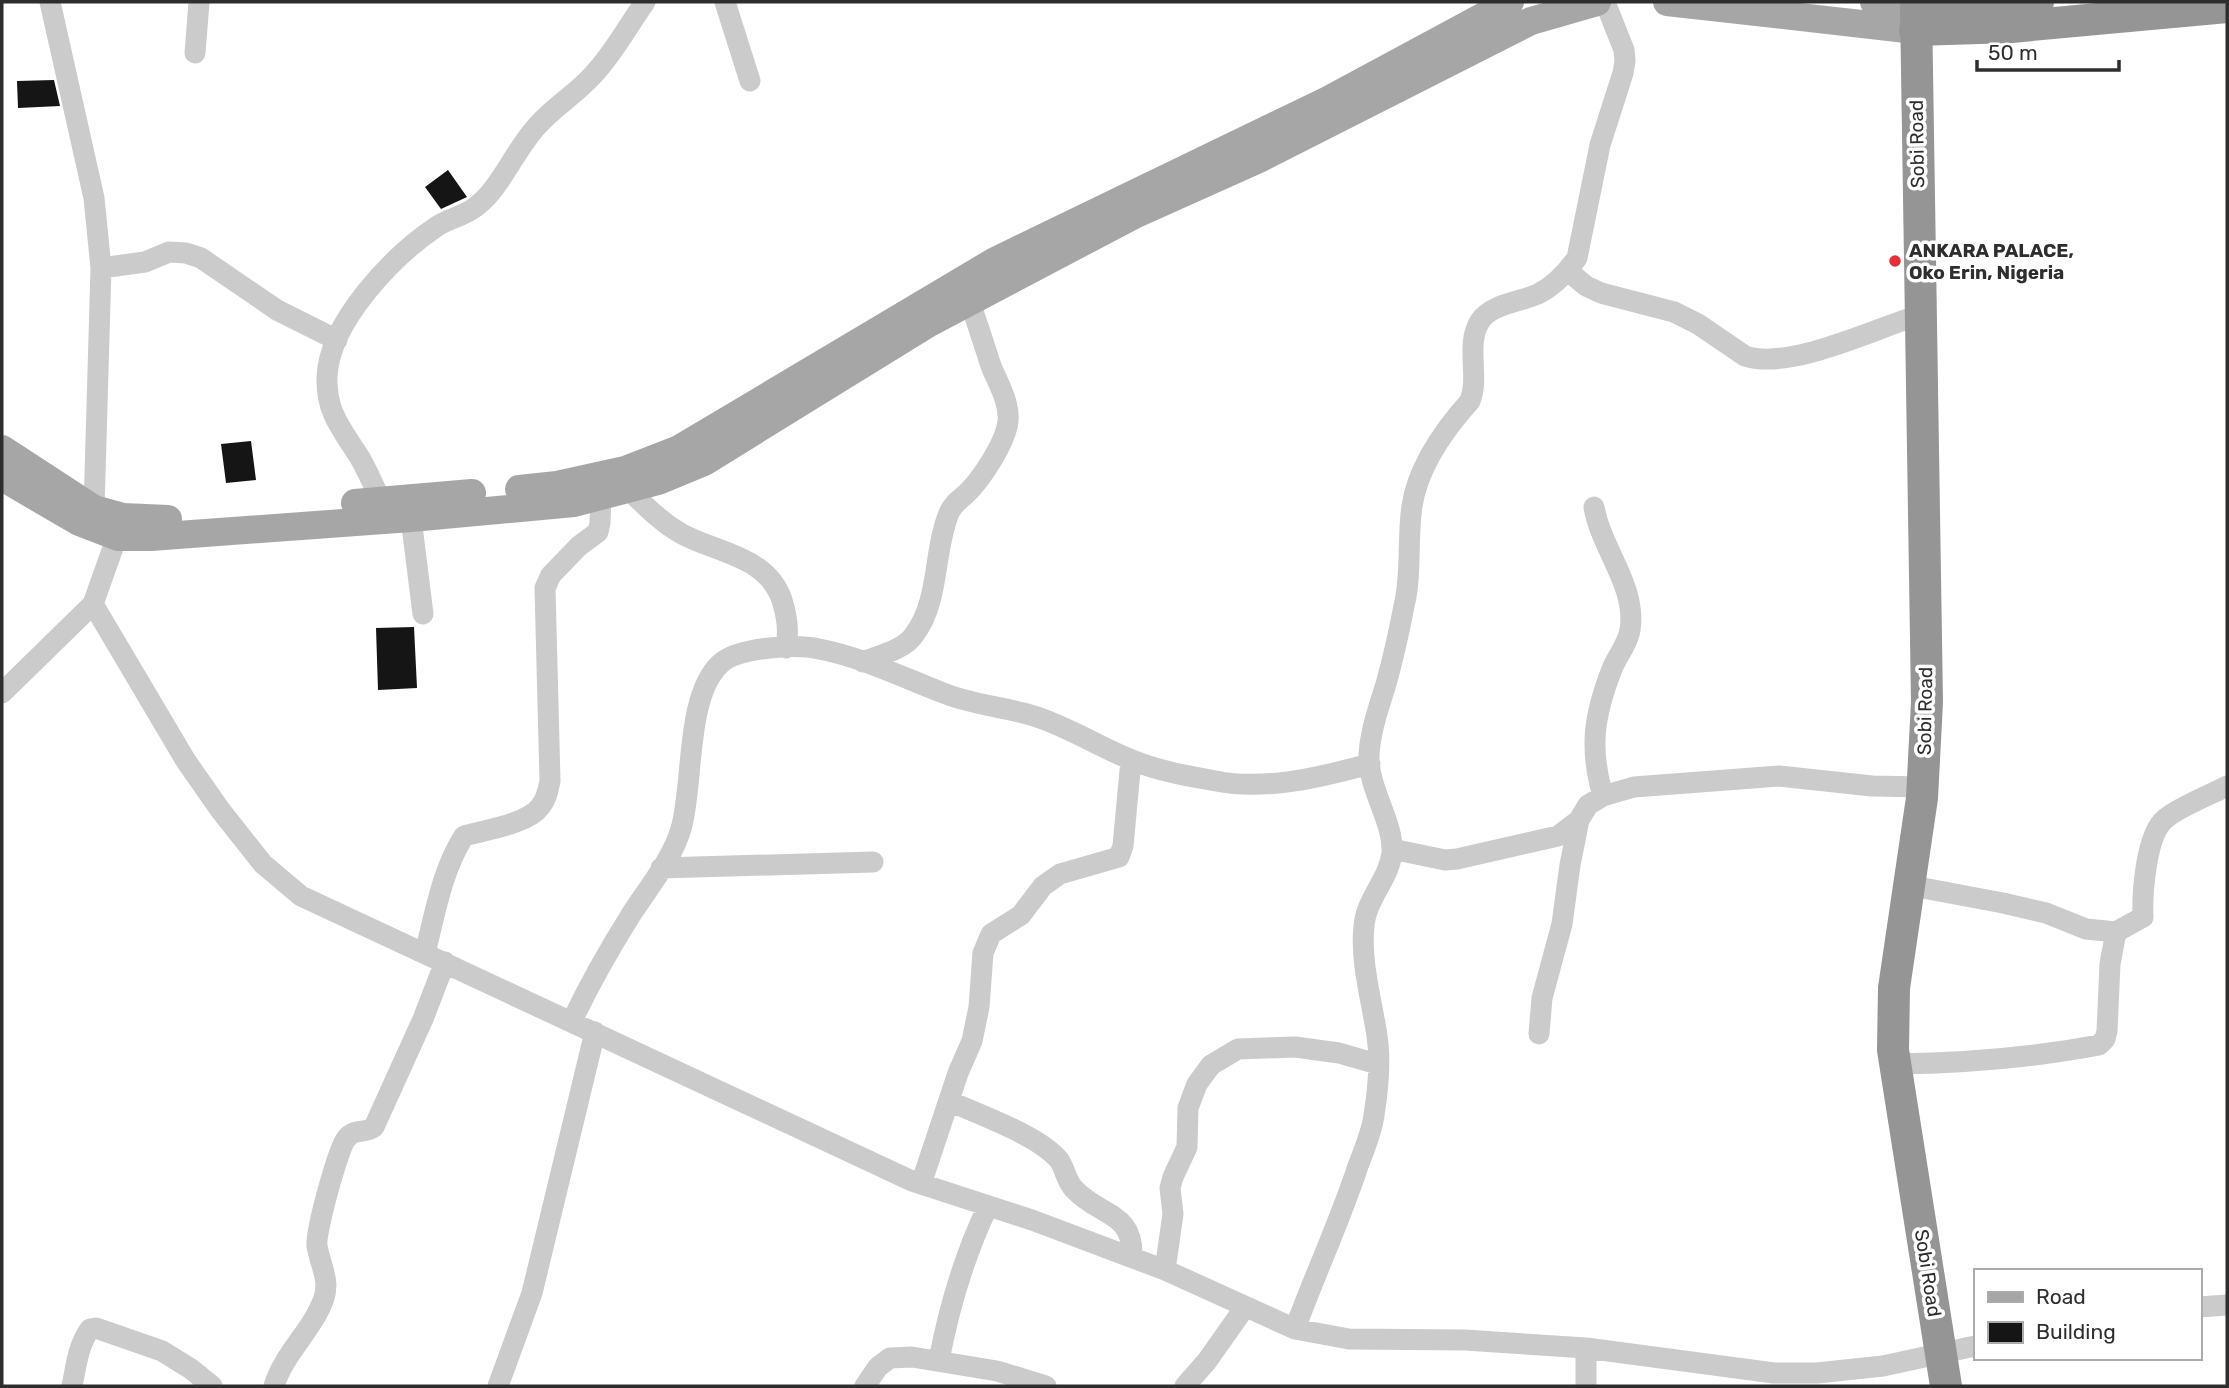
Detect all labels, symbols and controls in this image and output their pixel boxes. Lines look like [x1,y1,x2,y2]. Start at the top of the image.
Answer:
scale bar [1977,28,2119,72]
text: 50 m [1988,40,2038,65]
street label: Sobi Road [1905,100,1929,188]
place label: ANKARA PALACE, Oko Erin, Nigeria [1909,239,2074,284]
marker: ANKARA PALACE, Oko Erin, Nigeria [1887,253,1903,269]
street label: Sobi Road [1913,667,1937,755]
street label: Sobi Road [1910,1228,1946,1318]
legend [1974,1269,2201,1360]
text: Road [2036,1284,2086,1309]
text: Building [2036,1319,2116,1344]

